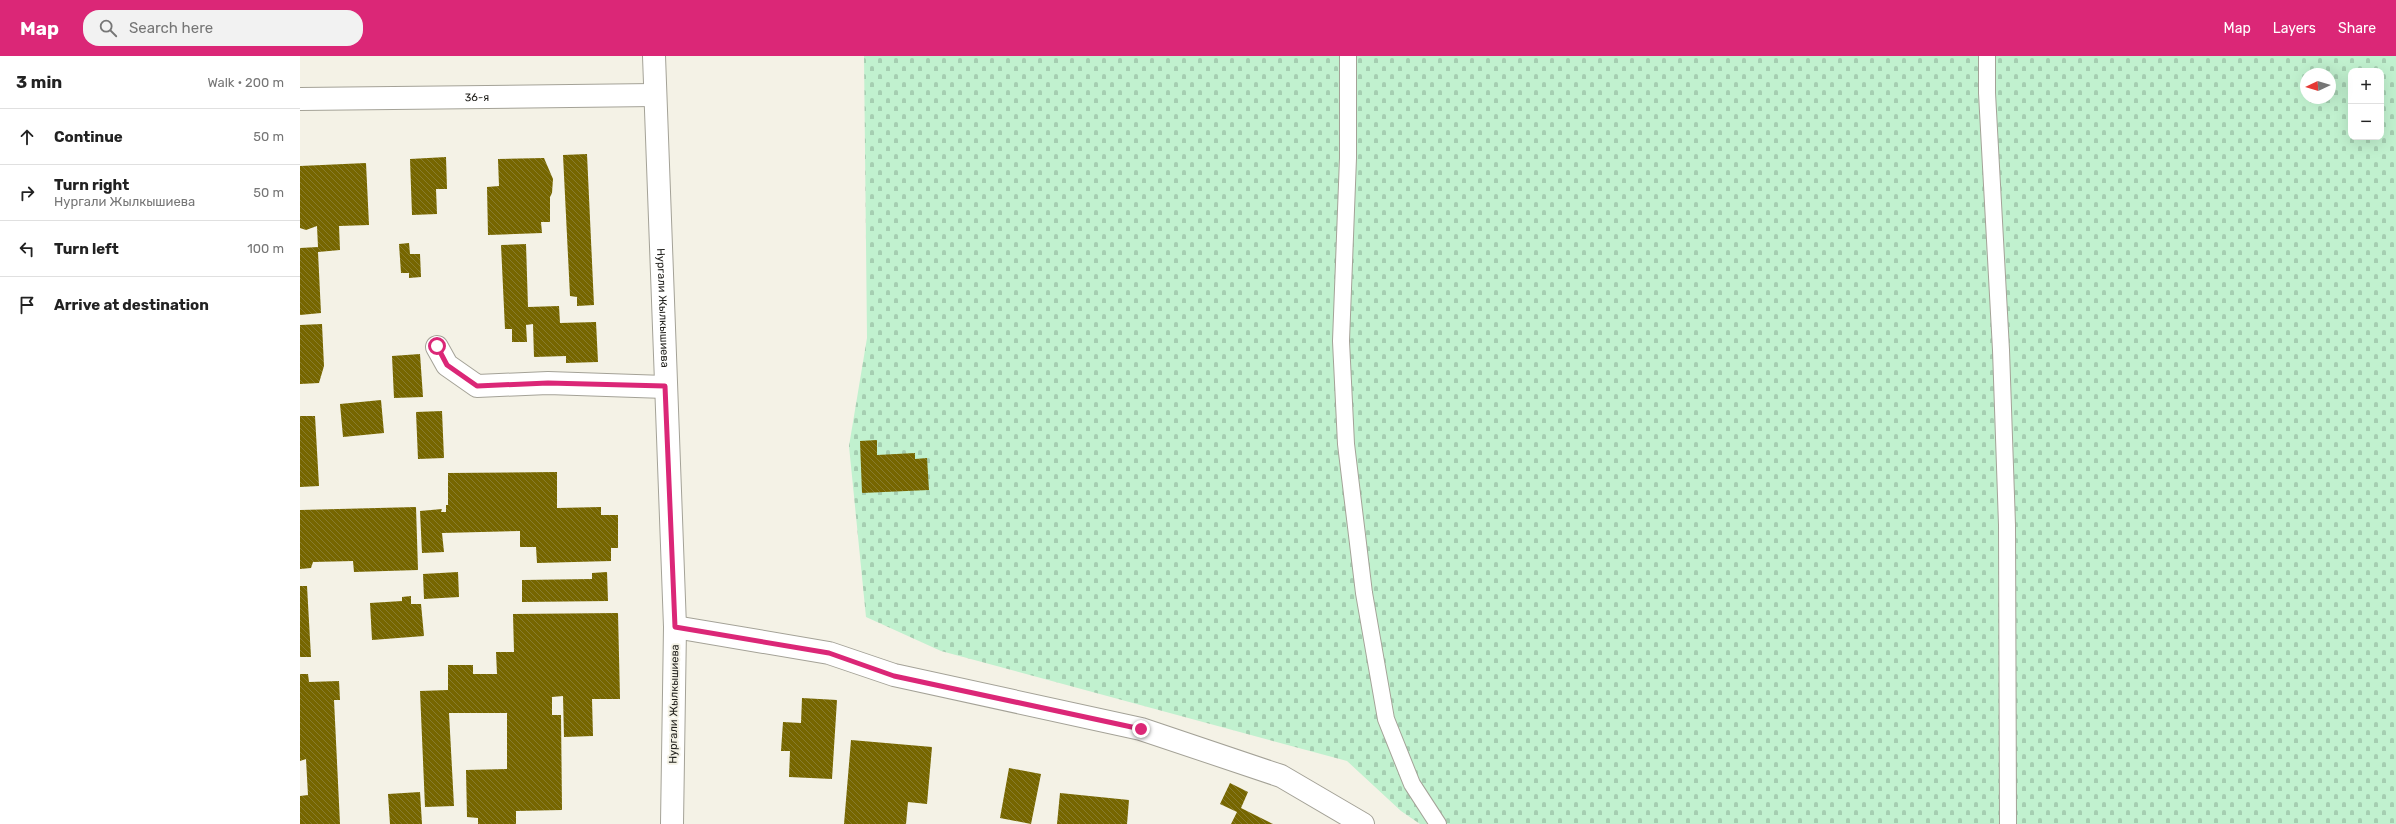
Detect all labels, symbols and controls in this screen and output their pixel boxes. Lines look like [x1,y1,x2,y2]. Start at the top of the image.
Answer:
search box [83,10,363,46]
text: Map [20,17,59,40]
icon: search [97,17,119,39]
text: Search here [129,19,213,37]
text: Map [2224,20,2251,37]
text: Layers [2273,20,2316,37]
text: Share [2338,20,2376,37]
north arrow [2300,68,2336,104]
map controls [2348,68,2384,140]
button: + [2348,68,2384,104]
text: 3 min [16,72,62,92]
text: Walk · 200 m [207,75,284,90]
street label: 36-я [465,90,489,104]
button: − [2348,104,2384,140]
icon: ahead [16,126,38,148]
text: Continue [54,128,123,146]
text: 50 m [253,129,284,144]
text: Turn right [54,176,129,194]
icon: right [16,182,38,204]
text: 50 m [253,185,284,200]
text: Нургали Жылкышиева [54,194,195,209]
icon: left [16,238,38,260]
text: Turn left [54,240,119,258]
text: 100 m [247,241,284,256]
street label: Нургали Жылкышиева [655,248,672,368]
icon: arrive [16,294,38,316]
text: Arrive at destination [54,296,209,314]
route start [428,337,446,355]
street label: Нургали Жылкышиева [666,644,682,764]
route end [1132,720,1150,738]

